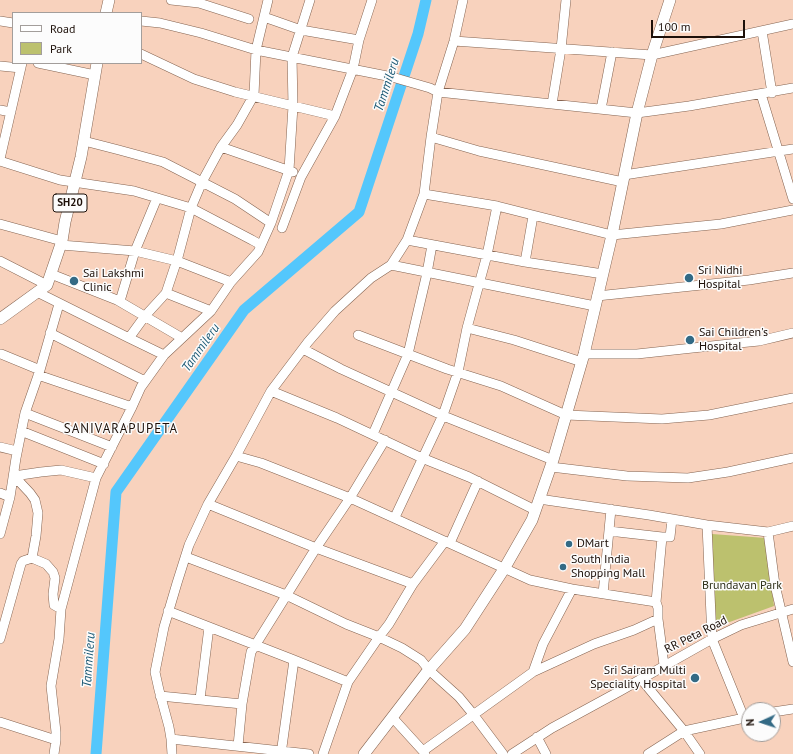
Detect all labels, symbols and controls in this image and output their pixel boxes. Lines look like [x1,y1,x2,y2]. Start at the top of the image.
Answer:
legend [12,12,142,64]
scale bar [653,12,747,38]
text: 100 m [658,19,691,34]
text: Road [50,21,75,36]
text: Park [50,41,72,56]
water label: Tammileru [371,56,403,114]
road number: SH20 [53,194,87,212]
place label: Sri Nidhi Hospital [698,264,742,292]
place label: Sai Lakshmi Clinic [83,267,144,295]
marker: Sri Nidhi Hospital [683,272,695,284]
marker: Sai Lakshmi Clinic [68,275,80,287]
water label: Tammileru [179,321,223,375]
place label: Sai Children's Hospital [699,326,768,354]
marker: Sai Children's Hospital [684,334,696,346]
district label: SANIVARAPUPETA [64,421,178,437]
place label: DMart [577,537,609,551]
marker: DMart [564,539,574,549]
place label: South India Shopping Mall [571,553,645,581]
marker: South India Shopping Mall [558,562,568,572]
park label: Brundavan Park [702,579,782,593]
street label: RR Peta Road [662,613,730,657]
water label: Tammileru [79,632,99,688]
place label: Sri Sairam Multi Speciality Hospital [590,664,686,692]
marker: Sri Sairam Multi Speciality Hospital [689,672,701,684]
north arrow [741,702,781,742]
text: N [743,719,757,727]

